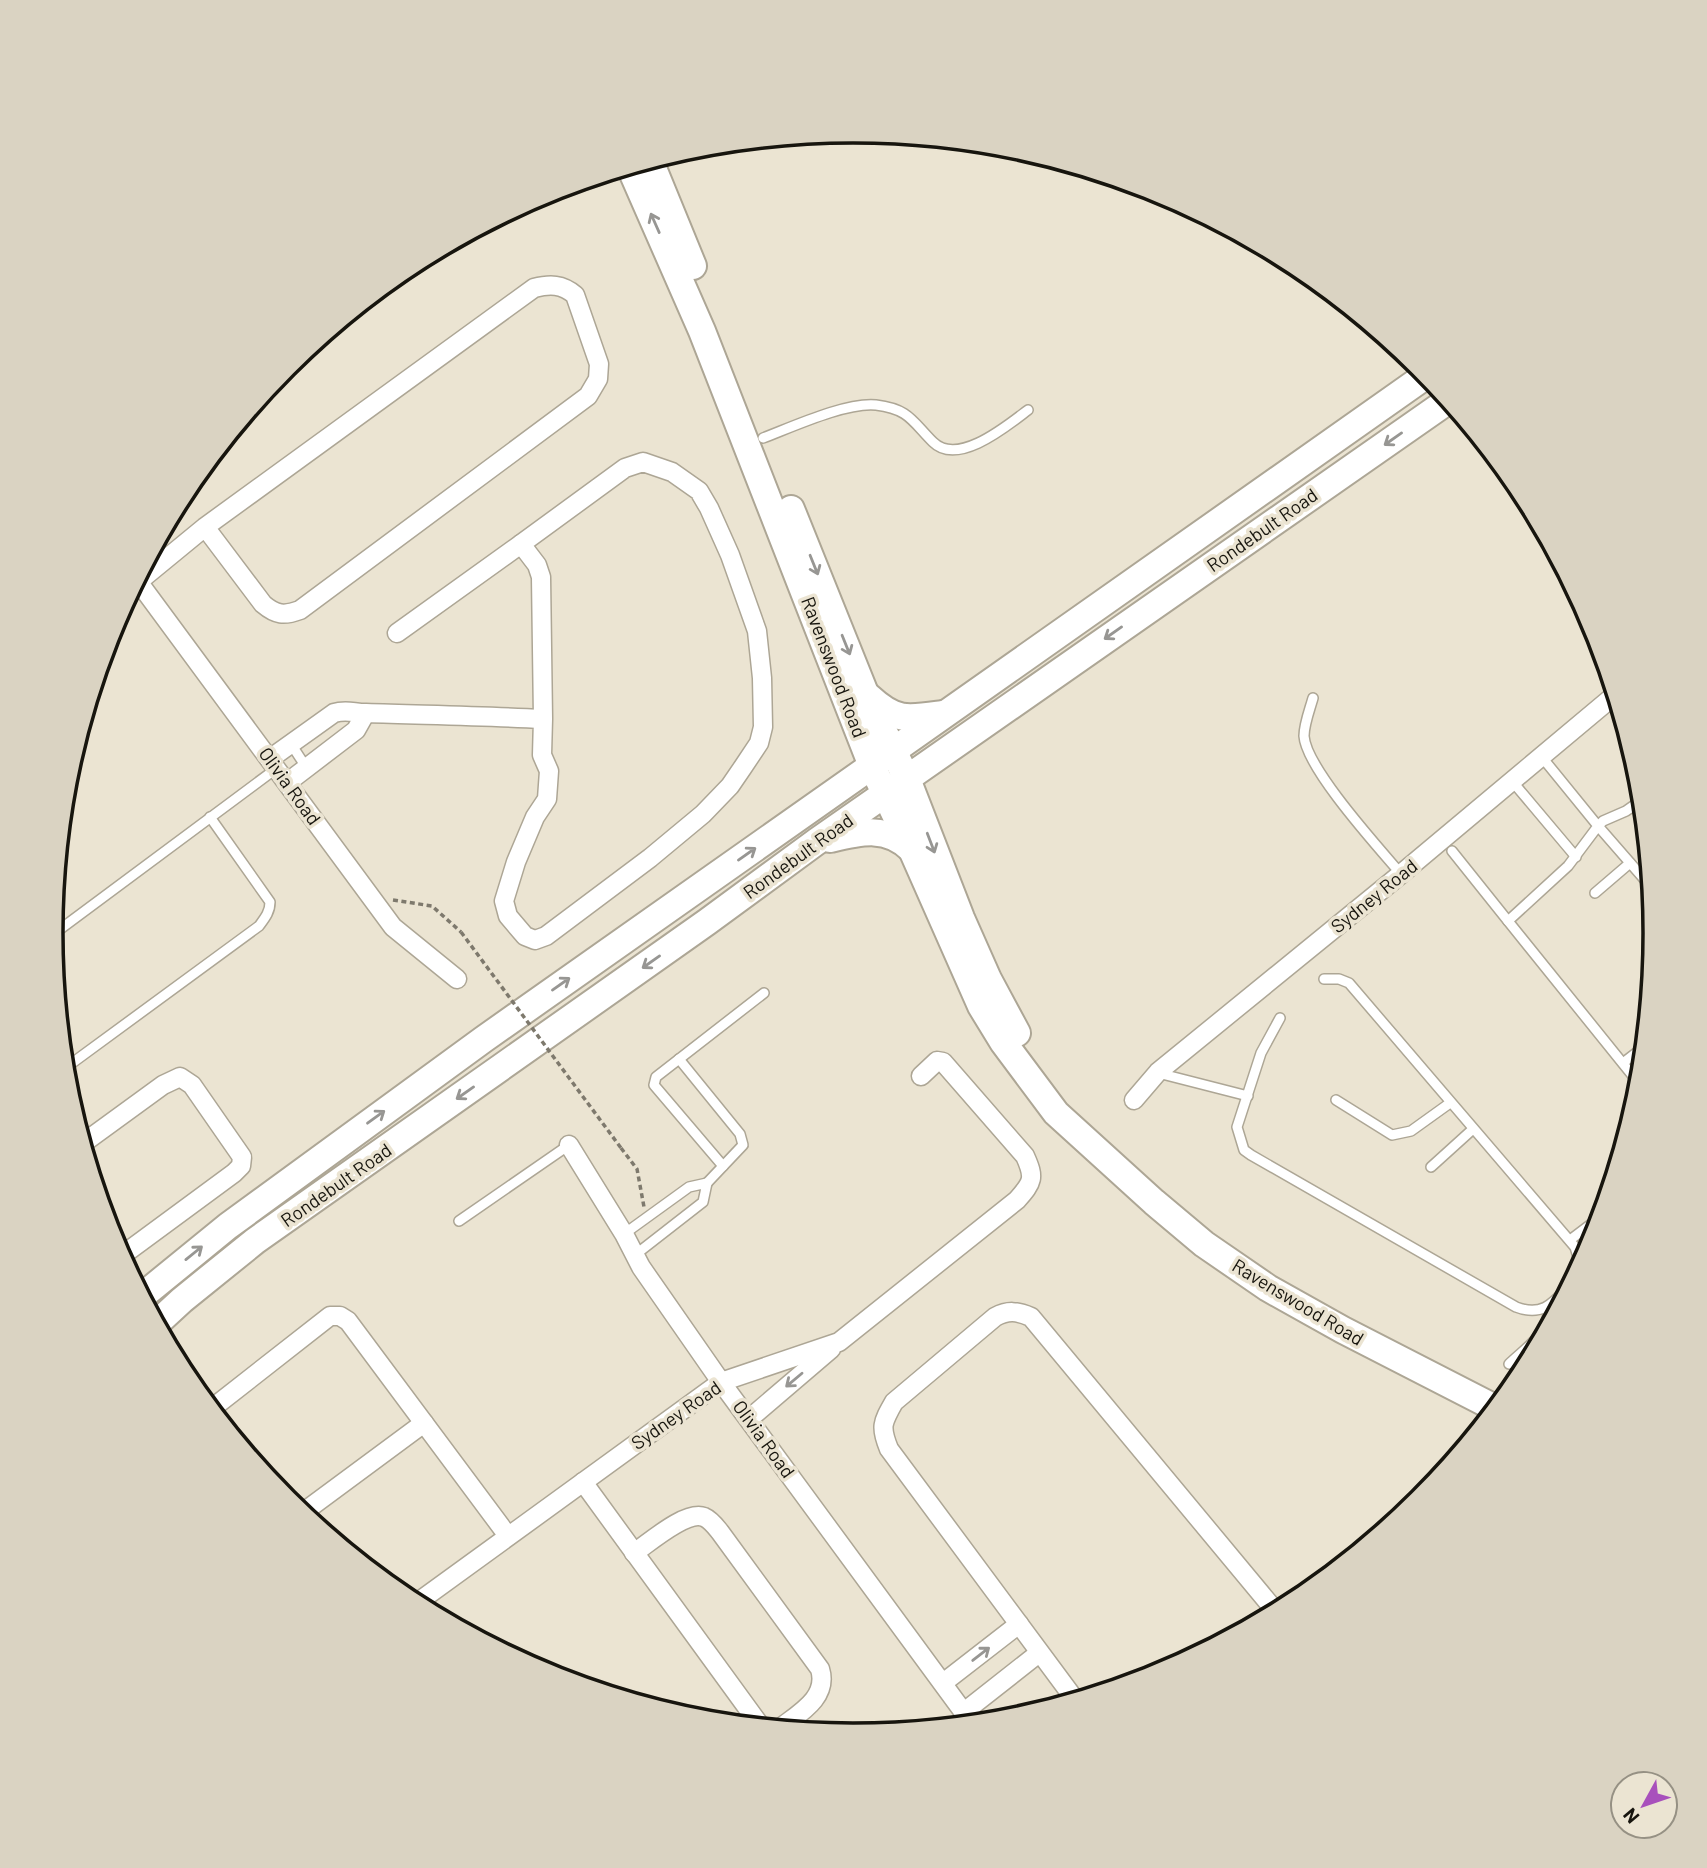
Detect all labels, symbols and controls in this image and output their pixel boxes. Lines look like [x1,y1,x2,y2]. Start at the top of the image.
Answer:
one-way arrow [648,213,661,234]
one-way arrow [1384,432,1403,446]
street label: Rondebult Road [1202,483,1322,576]
one-way arrow [808,553,821,575]
street label: Ravenswood Road [797,593,872,741]
one-way arrow [1104,626,1123,640]
one-way arrow [840,634,853,655]
street label: Olivia Road [255,742,326,829]
street label: Rondebult Road [738,808,857,903]
one-way arrow [925,831,938,853]
one-way arrow [737,847,756,861]
street label: Sydney Road [1326,854,1422,937]
one-way arrow [642,955,661,969]
one-way arrow [551,977,570,991]
one-way arrow [456,1086,475,1100]
one-way arrow [367,1110,386,1125]
street label: Rondebult Road [276,1138,396,1231]
one-way arrow [185,1246,203,1261]
street label: Ravenswood Road [1228,1253,1368,1350]
one-way arrow [785,1372,803,1388]
street label: Sydney Road [626,1375,725,1454]
street label: Olivia Road [729,1395,800,1482]
one-way arrow [971,1646,990,1661]
north arrow [1609,1770,1679,1840]
text: N [1618,1804,1643,1828]

